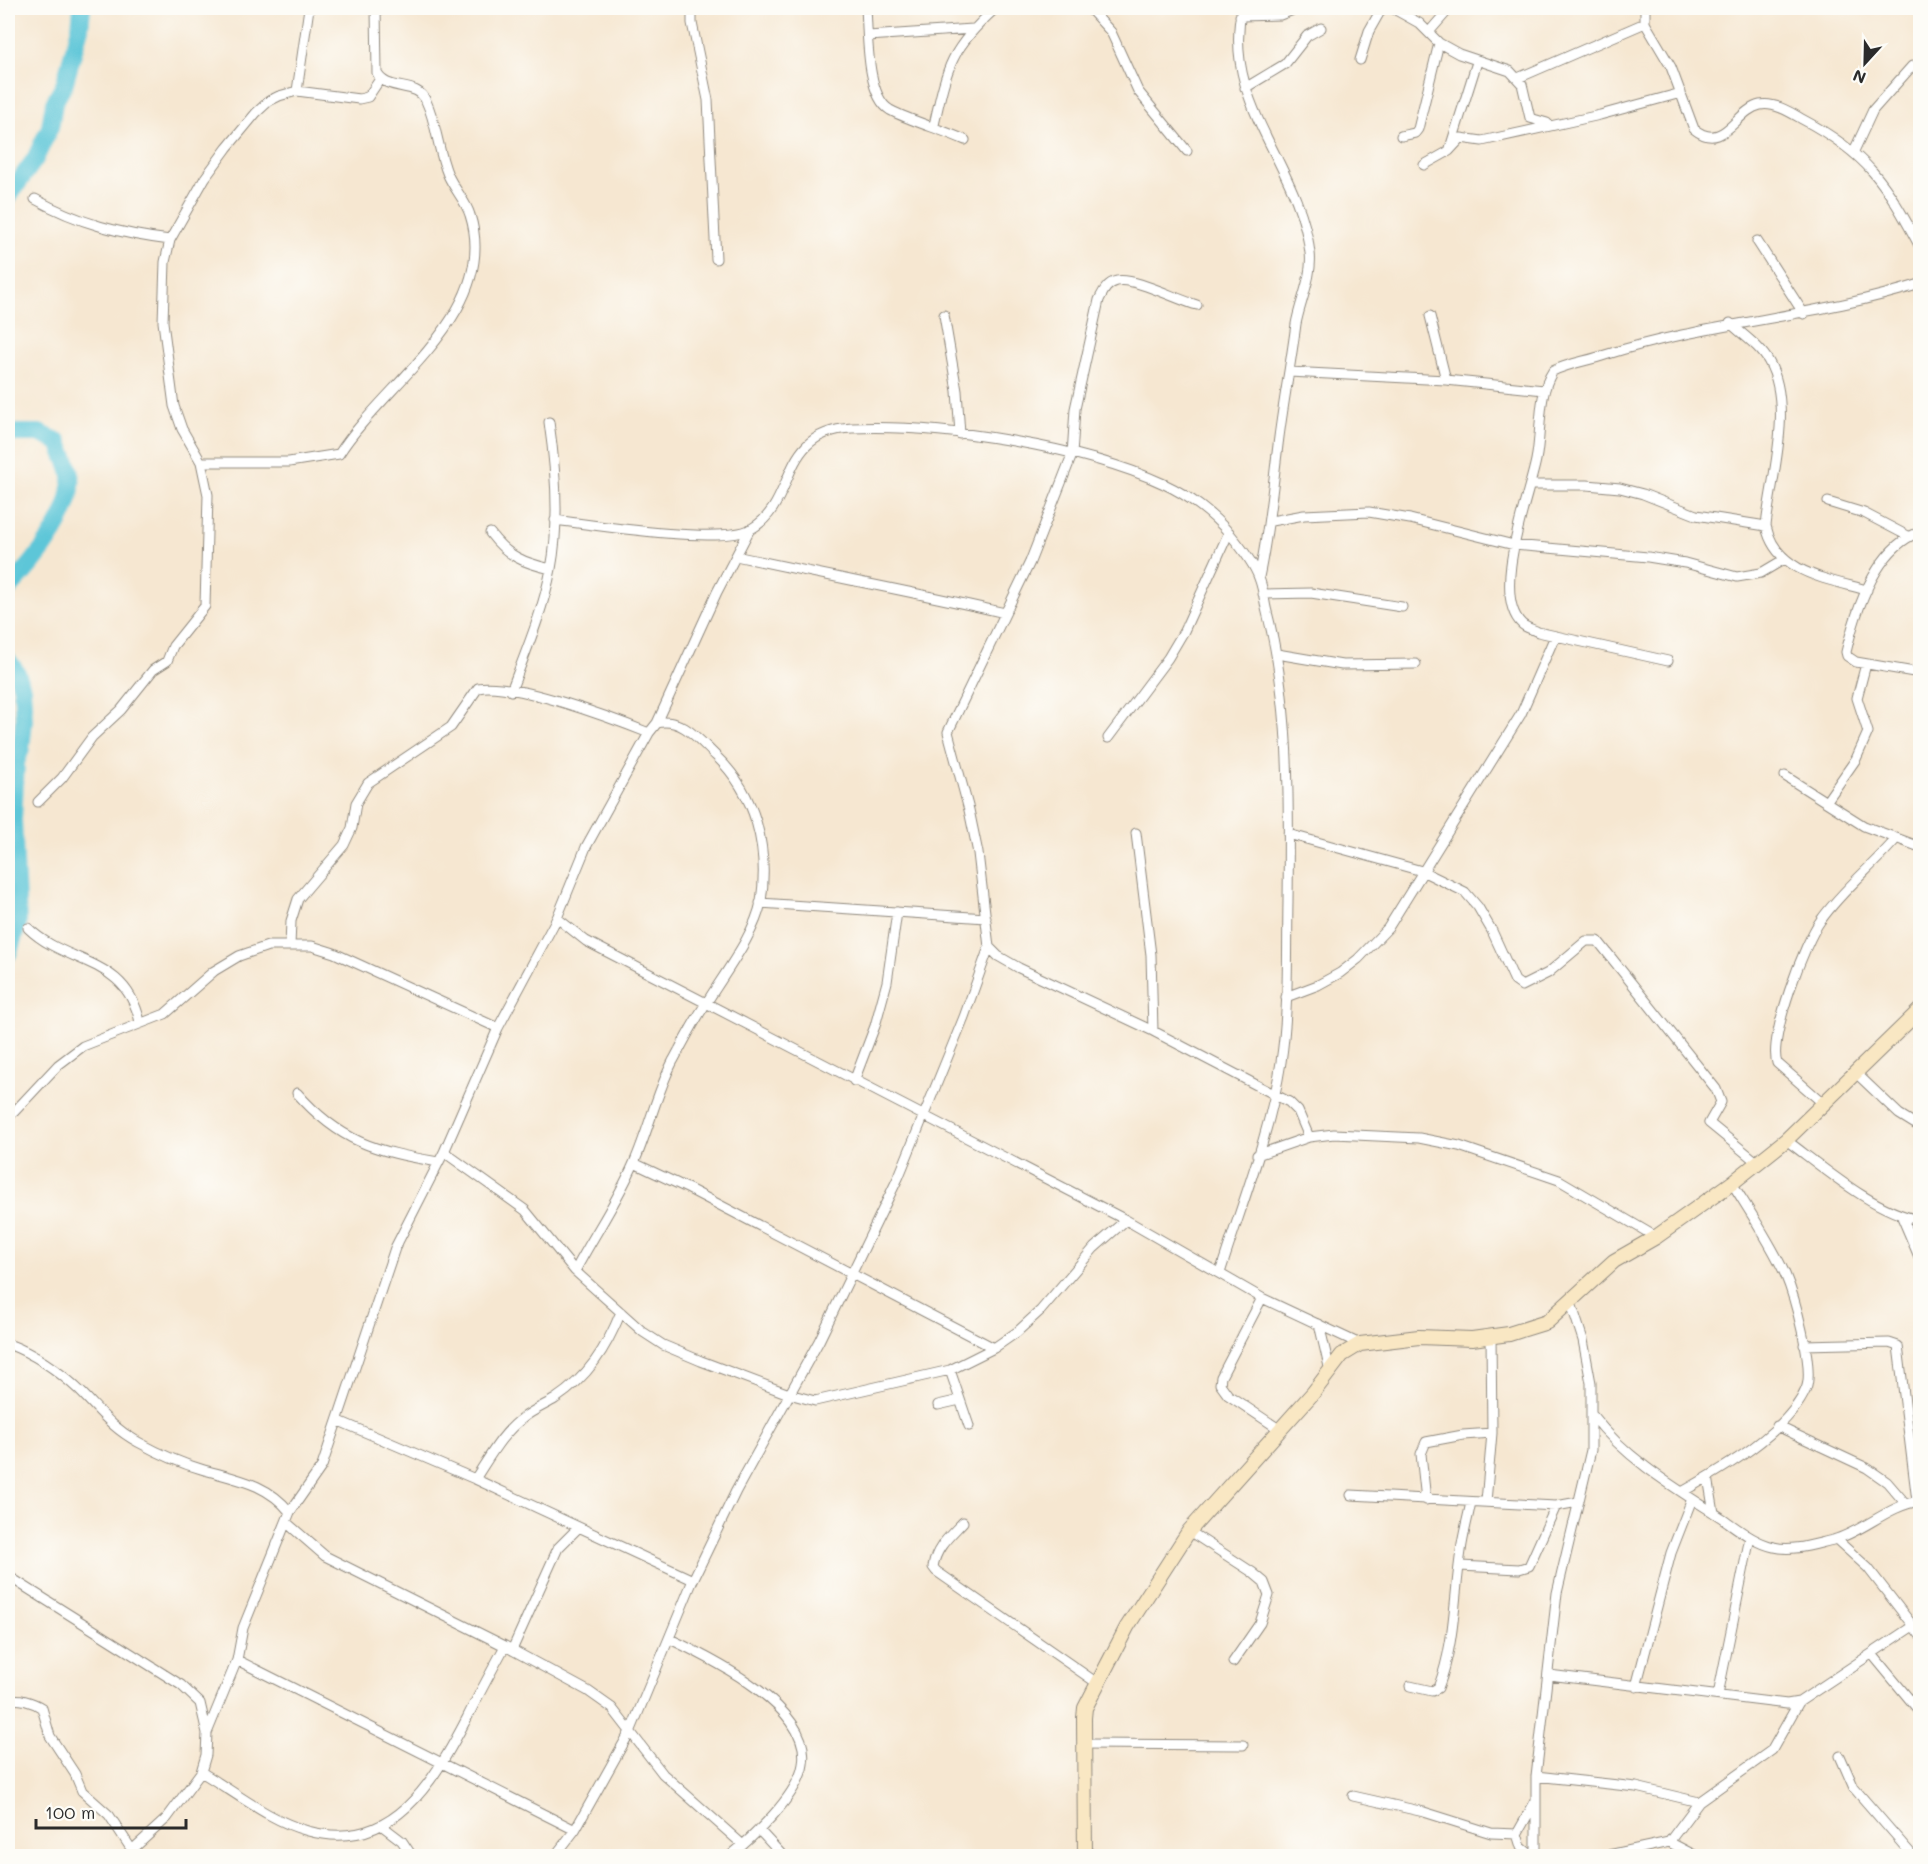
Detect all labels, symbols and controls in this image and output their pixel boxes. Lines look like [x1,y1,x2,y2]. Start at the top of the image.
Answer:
north arrow [1835,33,1895,93]
text: N [1850,65,1869,89]
scale bar [36,1792,186,1830]
text: 100 m [45,1800,95,1824]

